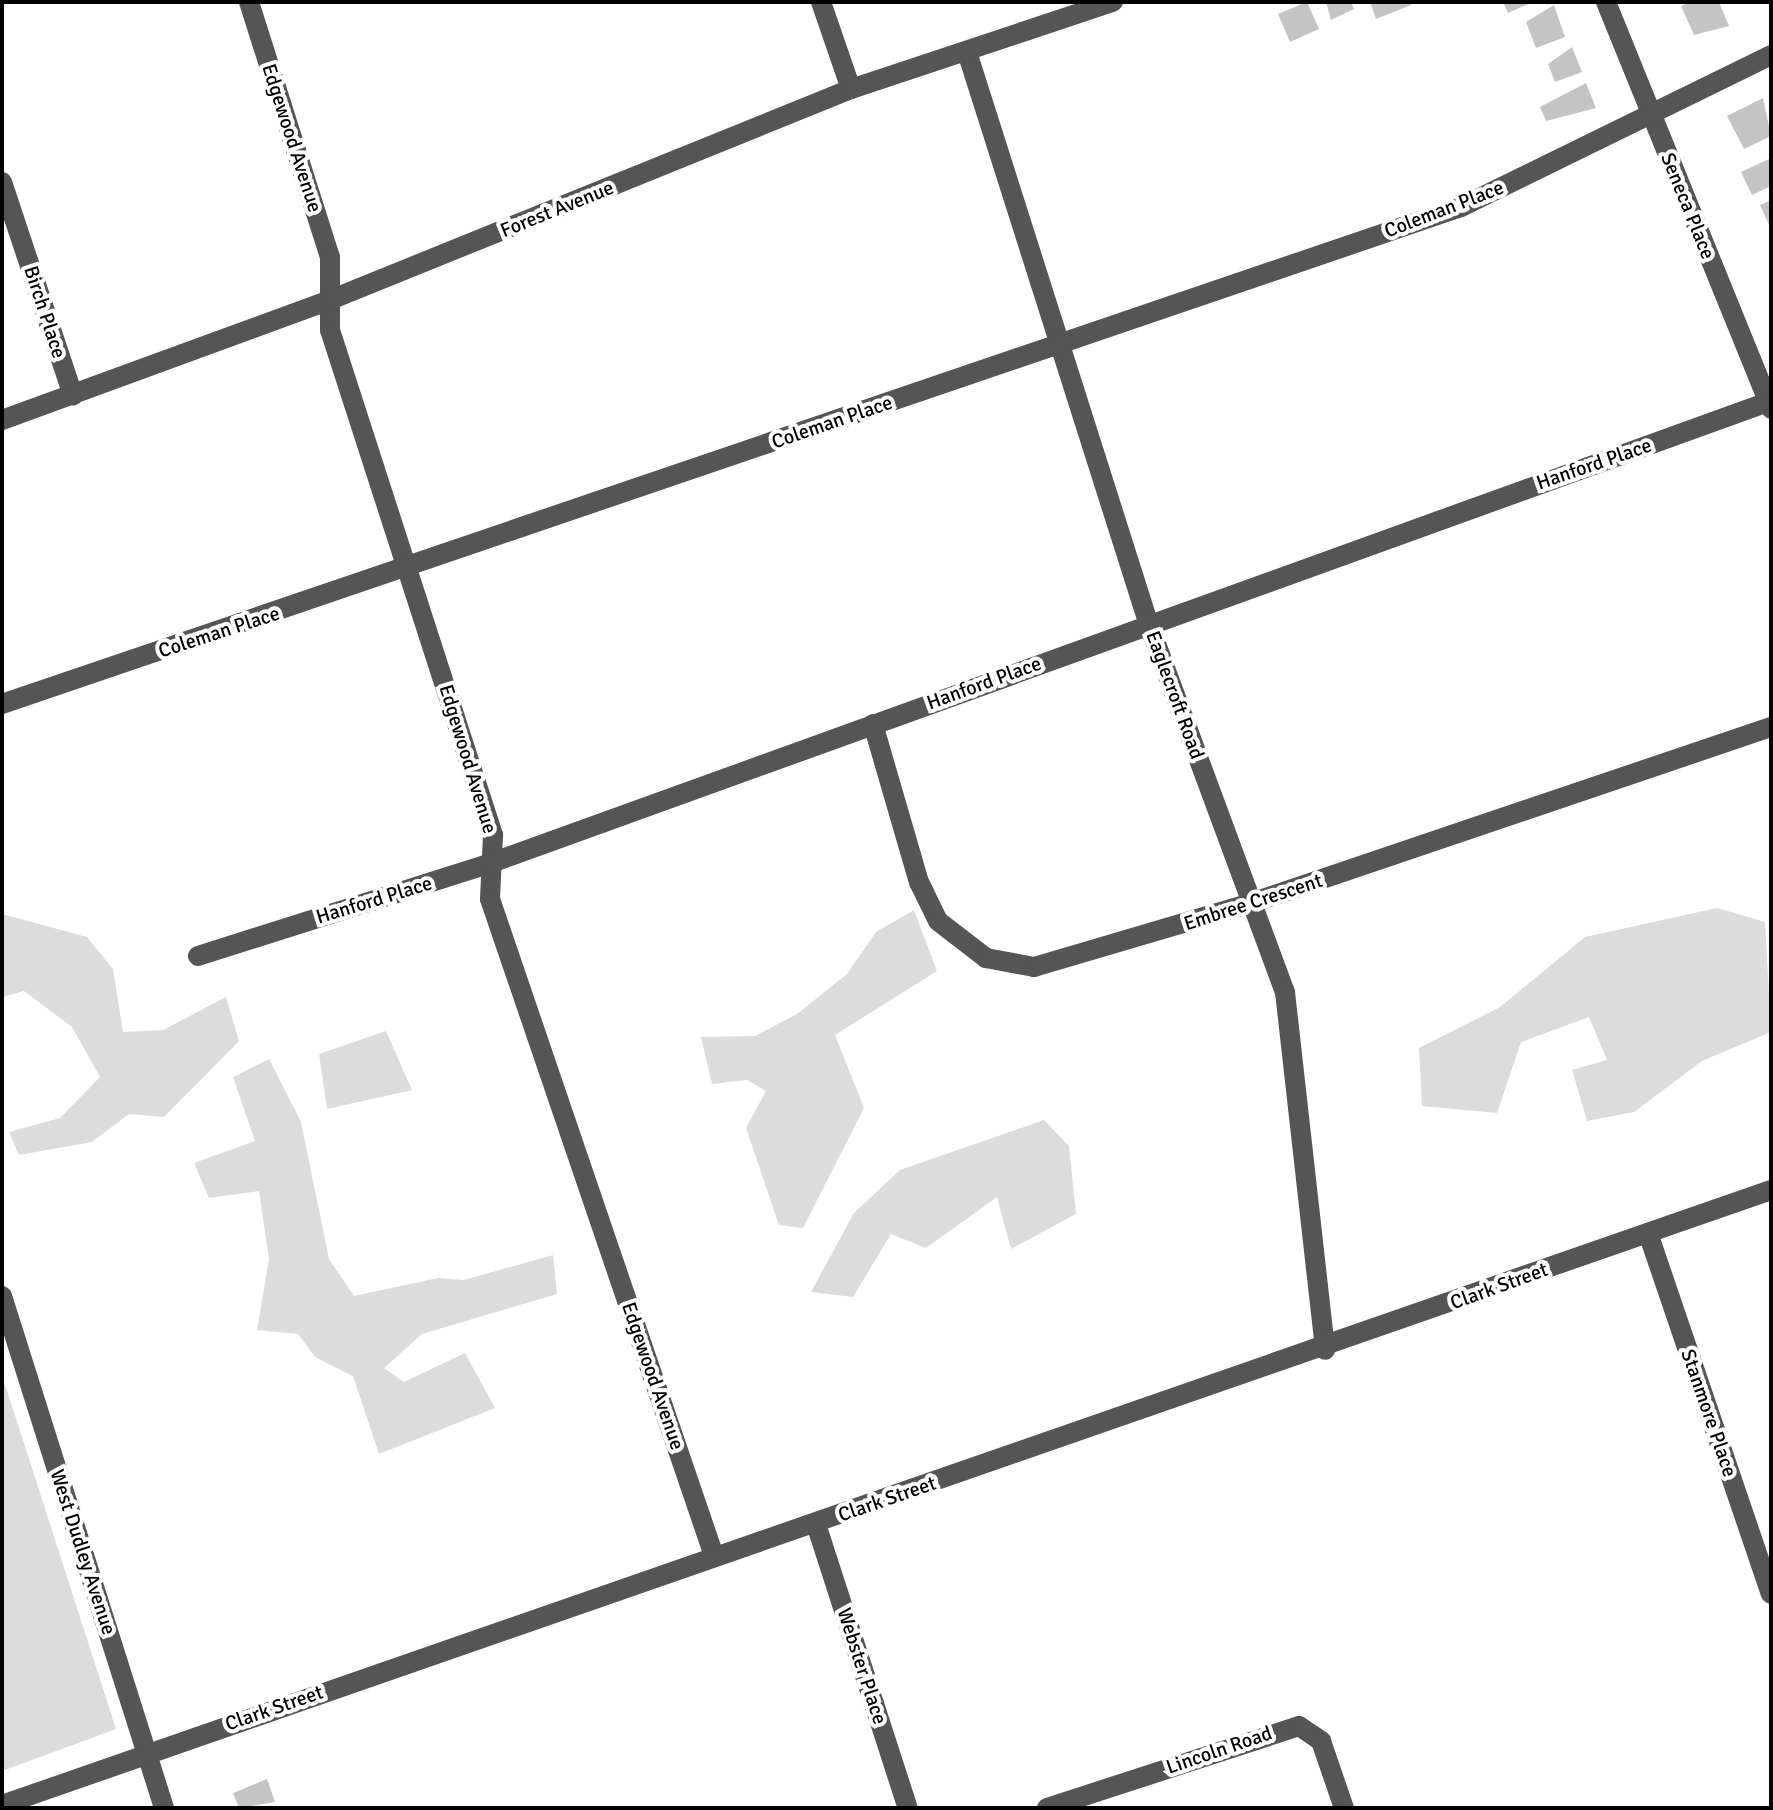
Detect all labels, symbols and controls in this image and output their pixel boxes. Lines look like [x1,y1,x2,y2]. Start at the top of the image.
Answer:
street label: Edgewood Avenue [257,61,327,215]
street label: Seneca Place [1656,149,1720,263]
street label: Forest Avenue [497,175,617,243]
street label: Coleman Place [1381,175,1507,243]
street label: Birch Place [19,263,71,361]
street label: Coleman Place [769,390,895,454]
street label: Hanford Place [1533,433,1655,495]
street label: Coleman Place [155,601,283,663]
street label: Eaglecroft Road [1141,628,1209,762]
street label: Hanford Place [923,651,1045,715]
street label: Edgewood Avenue [434,682,502,836]
street label: Embree Crescent [1181,868,1325,936]
street label: Hanford Place [313,871,435,929]
street label: Clark Street [1447,1257,1551,1315]
street label: Edgewood Avenue [616,1299,690,1453]
street label: Stanmore Place [1676,1346,1742,1480]
street label: West Dudley Avenue [45,1466,121,1638]
street label: Clark Street [835,1471,939,1527]
street label: Webster Place [832,1605,892,1727]
street label: Clark Street [222,1680,326,1736]
street label: Lincoln Road [1163,1721,1275,1779]

